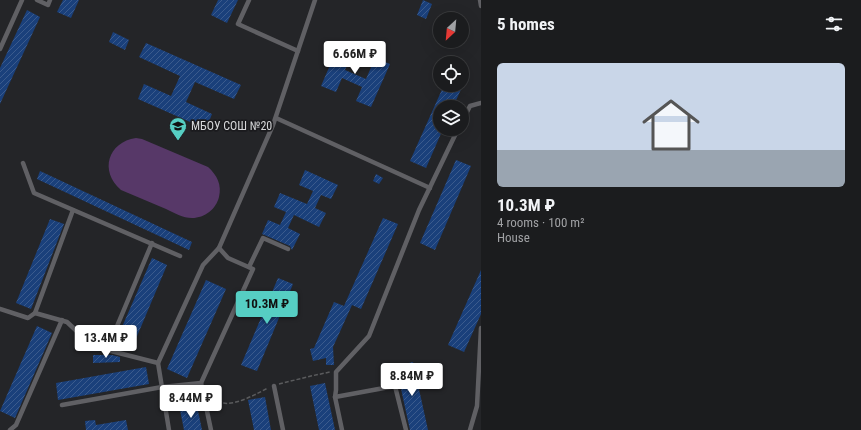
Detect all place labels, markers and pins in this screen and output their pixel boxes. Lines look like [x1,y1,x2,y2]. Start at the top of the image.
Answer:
pin: 6.66M ₽ [318,41,392,75]
school or university icon: МБОУ СОШ №20 [168,116,188,141]
place label: МБОУ СОШ №20 [191,119,272,133]
pin: 10.3M ₽ [230,291,304,325]
pin: 13.4M ₽ [69,325,143,359]
pin: 8.84M ₽ [375,363,449,397]
pin: 8.44M ₽ [154,385,228,419]

